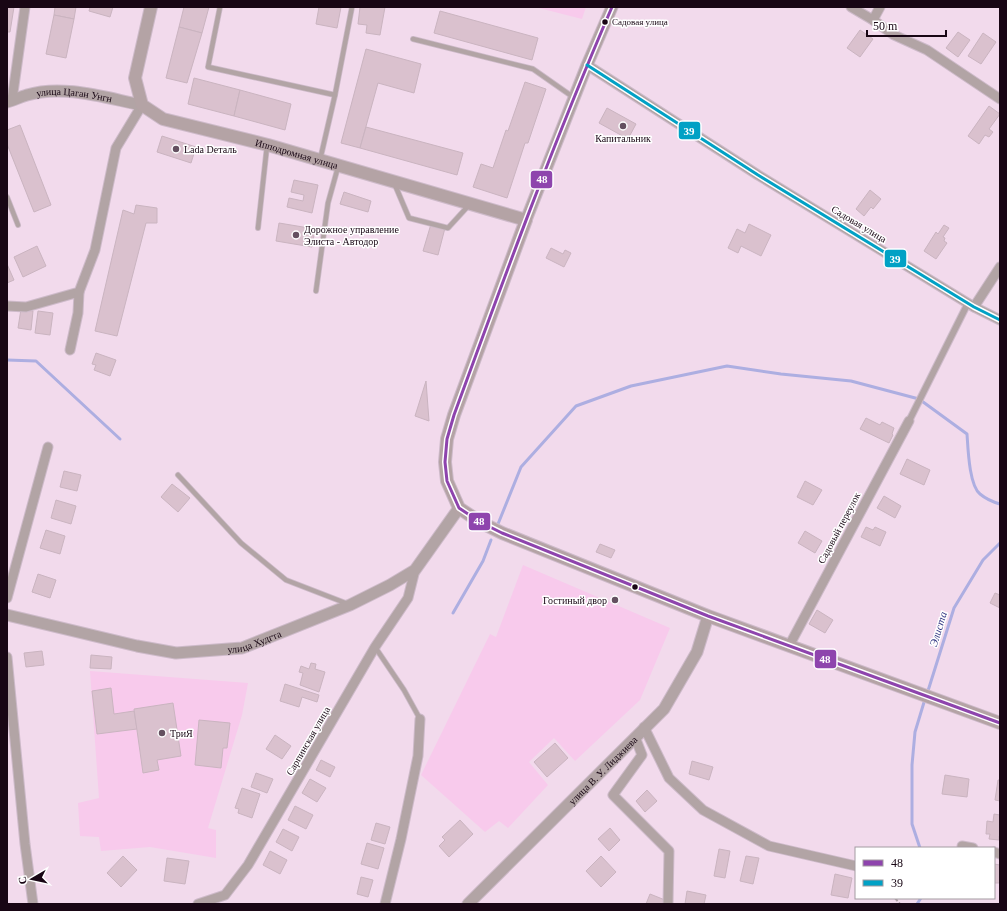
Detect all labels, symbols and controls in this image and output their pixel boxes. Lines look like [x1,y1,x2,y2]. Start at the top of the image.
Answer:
scale bar [867,12,946,38]
marker: Садовая улица [600,17,610,27]
place label: Садовая улица [612,17,668,27]
text: 50 m [873,19,898,33]
street label: улица Цаган Унгн [35,85,114,104]
marker: Капитальник [618,121,628,131]
line badge: 39 [678,121,701,140]
text: 39 [684,125,695,137]
place label: Капитальник [595,133,651,144]
street label: Ипподромная улица [254,137,340,171]
marker: Lada Dеталь [171,144,181,154]
place label: Lada Dеталь [184,144,237,155]
line badge: 48 [530,170,553,189]
text: 48 [537,173,548,185]
street label: Садовая улица [830,203,889,245]
place label: Дорожное управление Элиста - Автодор [304,224,399,247]
marker: Дорожное управление Элиста - Автодор [291,230,301,240]
line badge: 39 [884,249,907,268]
text: 39 [890,253,901,265]
street label: Садовый переулок [816,490,862,565]
line badge: 48 [468,512,491,531]
text: 48 [474,515,485,527]
unlabelled marker [630,582,640,592]
place label: Гостиный двор [543,595,607,606]
marker: Гостиный двор [610,595,620,605]
water label: Элиста [927,610,949,648]
street label: улица Худгта [227,627,283,655]
line badge: 48 [814,649,837,669]
text: 48 [820,653,831,665]
street label: Сарпинская улица [284,704,332,777]
marker: ТриЯ [157,728,167,738]
place label: ТриЯ [170,728,193,739]
street label: улица В. У. Лиджиева [566,733,640,806]
legend [855,847,995,899]
text: 48 [891,856,903,870]
north arrow [12,859,52,899]
text: С [16,876,29,885]
text: 39 [891,876,903,890]

